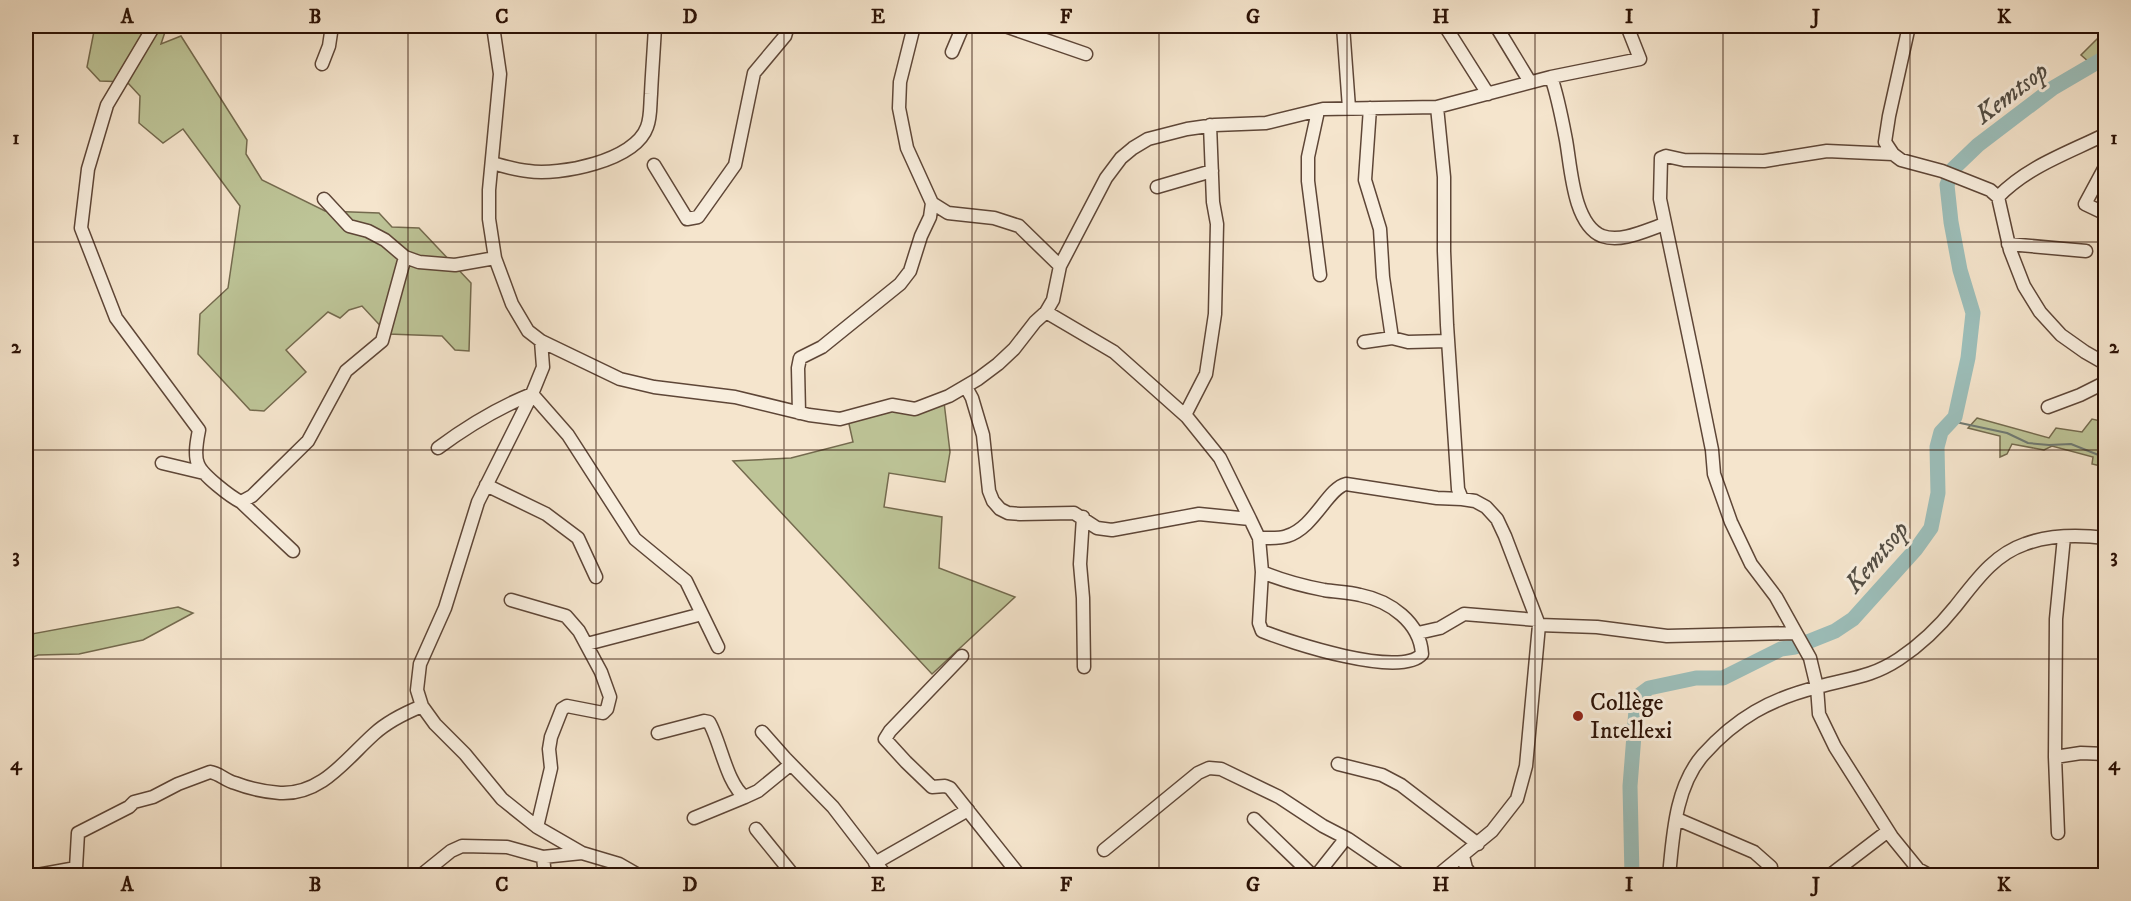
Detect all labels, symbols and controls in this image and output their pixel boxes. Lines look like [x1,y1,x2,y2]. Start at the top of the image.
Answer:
text: A [120,5,135,30]
text: B [309,5,321,30]
text: C [495,5,509,30]
text: D [683,5,698,30]
text: E [871,5,885,30]
text: F [1060,5,1073,30]
text: G [1246,5,1260,30]
text: H [1433,5,1450,30]
text: I [1625,5,1633,30]
text: J [1810,5,1820,30]
text: K [1997,5,2012,30]
water label: Kemtsop [1968,55,2055,132]
text: 1 [12,126,20,151]
text: 1 [2110,126,2118,151]
text: 2 [11,335,22,360]
text: 2 [2109,335,2120,360]
water label: Kemtsop [1837,514,1917,601]
text: 3 [12,544,20,569]
text: 3 [2110,544,2118,569]
place label: Collège Intellexi [1590,688,1672,746]
marker: Collège Intellexi [1571,709,1585,723]
text: 4 [10,752,23,777]
text: 4 [2108,752,2121,777]
text: A [120,873,135,898]
text: B [309,873,321,898]
text: C [495,873,509,898]
text: D [683,873,698,898]
text: E [871,873,885,898]
text: F [1060,873,1073,898]
text: G [1246,873,1260,898]
text: H [1433,873,1450,898]
text: I [1625,873,1633,898]
text: J [1810,873,1820,898]
text: K [1997,873,2012,898]

